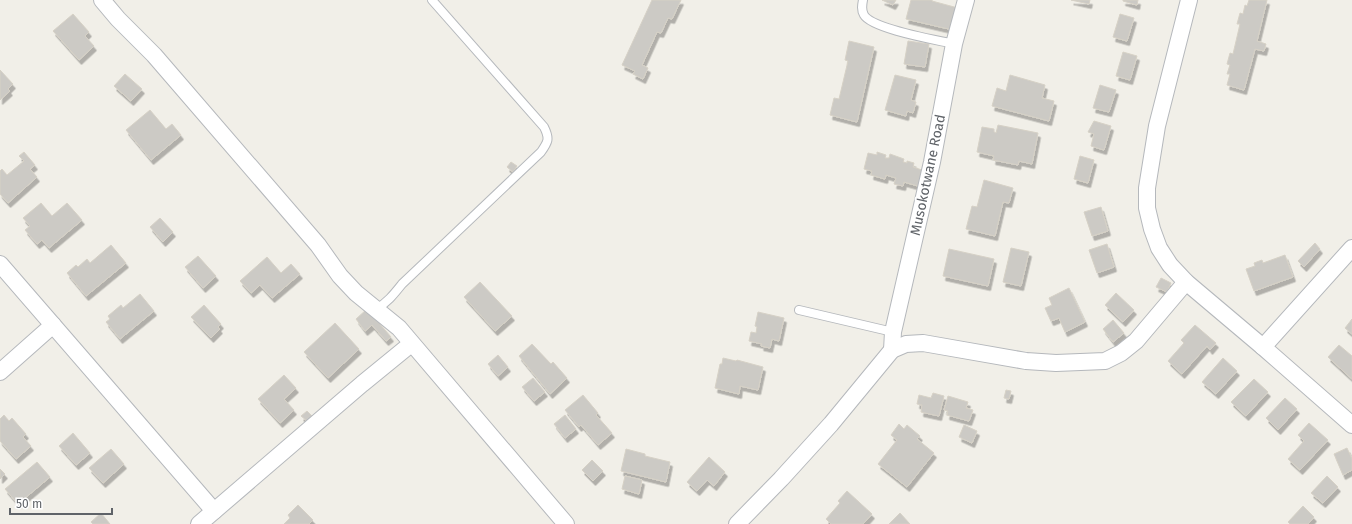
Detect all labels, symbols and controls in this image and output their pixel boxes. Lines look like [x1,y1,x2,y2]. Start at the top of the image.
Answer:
street label: Musokotwane Road [907,113,949,237]
scale bar [10,490,112,516]
text: 50 m [16,497,42,511]

